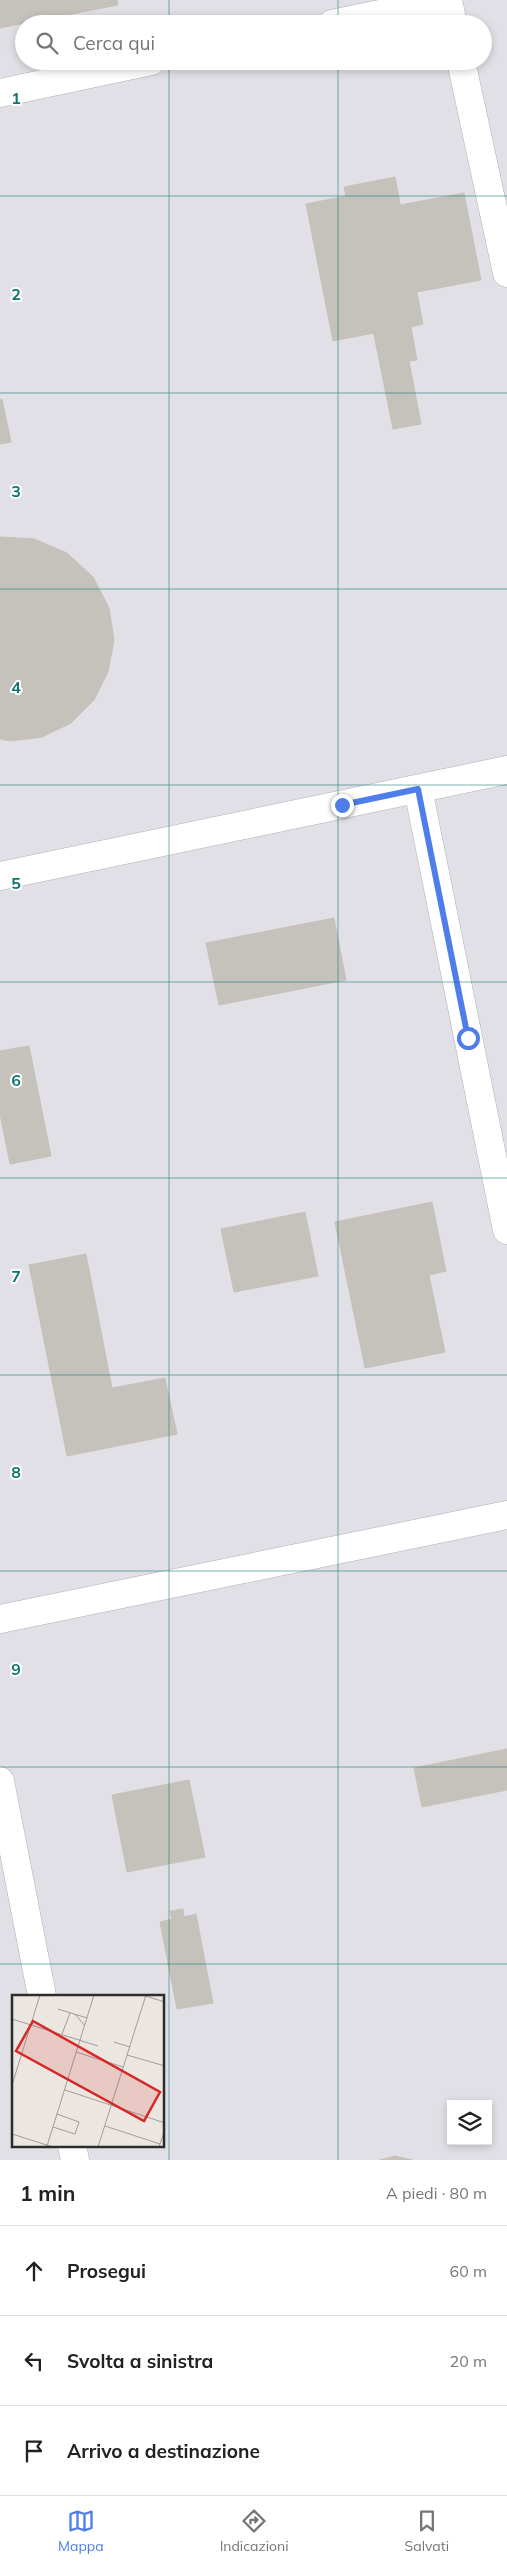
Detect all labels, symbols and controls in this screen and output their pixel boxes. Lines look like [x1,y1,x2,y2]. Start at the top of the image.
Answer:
search box [15,15,492,70]
icon: search [33,29,61,57]
text: Cerca qui [73,31,155,55]
text: 1 [11,88,21,108]
text: 2 [11,284,21,304]
text: 3 [11,481,21,501]
text: 4 [11,677,21,697]
route end [331,794,354,817]
text: 5 [11,873,21,893]
route start [457,1027,480,1050]
text: 6 [11,1070,21,1090]
text: 7 [11,1266,21,1286]
text: 8 [11,1462,21,1482]
text: 9 [11,1659,21,1679]
inset map [12,1995,165,2148]
map controls [447,2100,492,2145]
button: layers [447,2100,492,2145]
text: 1 min [20,2180,75,2206]
text: A piedi · 80 m [386,2183,487,2203]
icon: ahead [20,2257,48,2285]
text: Prosegui [67,2259,146,2283]
text: 60 m [450,2261,487,2281]
icon: left [20,2347,48,2375]
text: Svolta a sinistra [67,2349,213,2373]
text: 20 m [450,2351,487,2371]
icon: arrive [20,2437,48,2465]
text: Arrivo a destinazione [67,2439,260,2463]
tab: Mappa [58,2507,104,2555]
tab: Indicazioni [220,2507,289,2555]
tab: Salvati [405,2507,449,2555]

